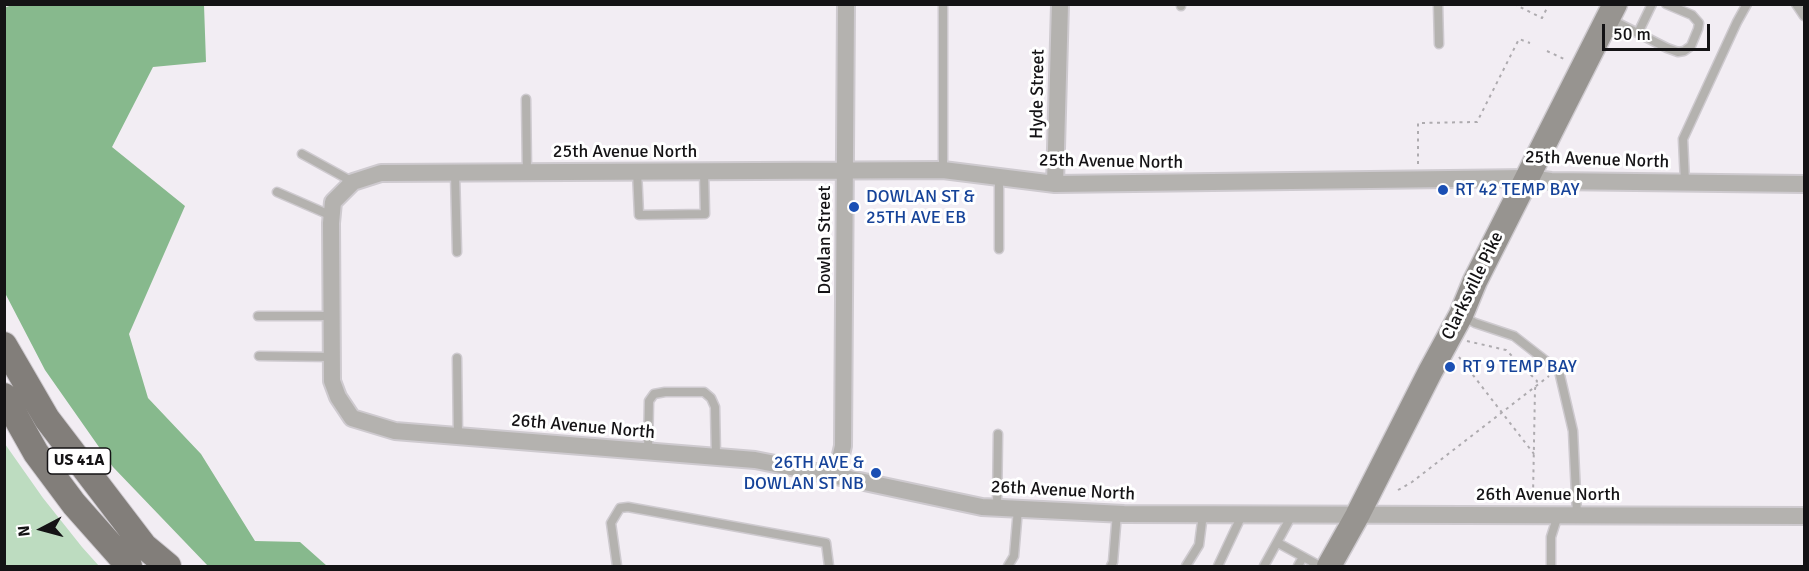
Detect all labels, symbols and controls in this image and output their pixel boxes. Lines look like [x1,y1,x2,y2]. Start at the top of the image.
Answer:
scale bar [1605,12,1713,50]
text: 50 m [1613,23,1651,45]
street label: Hyde Street [1026,49,1050,139]
street label: 25th Avenue North [553,141,697,163]
street label: 25th Avenue North [1524,147,1670,173]
street label: 25th Avenue North [1039,150,1183,174]
place label: RT 42 TEMP BAY [1455,179,1580,201]
marker: RT 42 TEMP BAY [1436,183,1450,197]
street label: Dowlan Street [814,186,836,294]
place label: DOWLAN ST & 25TH AVE EB [866,186,975,228]
marker: DOWLAN ST & 25TH AVE EB [847,200,861,214]
street label: Clarksville Pike [1438,228,1508,344]
place label: RT 9 TEMP BAY [1462,356,1577,378]
marker: RT 9 TEMP BAY [1443,360,1457,374]
street label: 26th Avenue North [510,410,656,444]
road number: US 41A [48,448,110,474]
place label: 26TH AVE & DOWLAN ST NB [743,452,864,494]
marker: 26TH AVE & DOWLAN ST NB [869,466,883,480]
street label: 26th Avenue North [990,476,1136,506]
street label: 26th Avenue North [1476,484,1620,506]
north arrow [12,499,72,559]
text: N [14,524,35,537]

